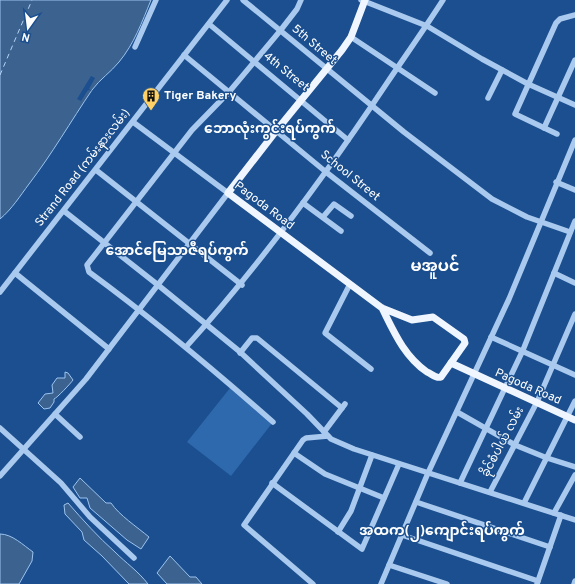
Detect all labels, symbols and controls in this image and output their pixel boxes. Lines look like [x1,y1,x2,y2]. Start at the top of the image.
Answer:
north arrow [8,8,48,48]
street label: 5th Street [288,21,340,69]
text: N [20,29,31,44]
street label: 4th Street [260,49,312,95]
building icon: Tiger Bakery [141,86,161,111]
place label: Tiger Bakery [164,88,236,104]
street label: Strand Road (ကမ်းနားလမ်း) [30,105,135,231]
district label: ဘောလုံးကွင်းရပ်ကွက် [204,118,336,140]
street label: School Street [317,147,383,205]
street label: Pagoda Road [231,178,297,234]
district label: အောင်မြေသာဇီရပ်ကွက် [106,240,248,262]
district label: မအူပင် [410,254,460,279]
street label: Pagoda Road [492,365,564,409]
street label: ခိုင်စံပါယ် လမ်း [476,403,529,480]
district label: အထက(၂)ကျောင်းရပ်ကွက် [359,520,525,542]

